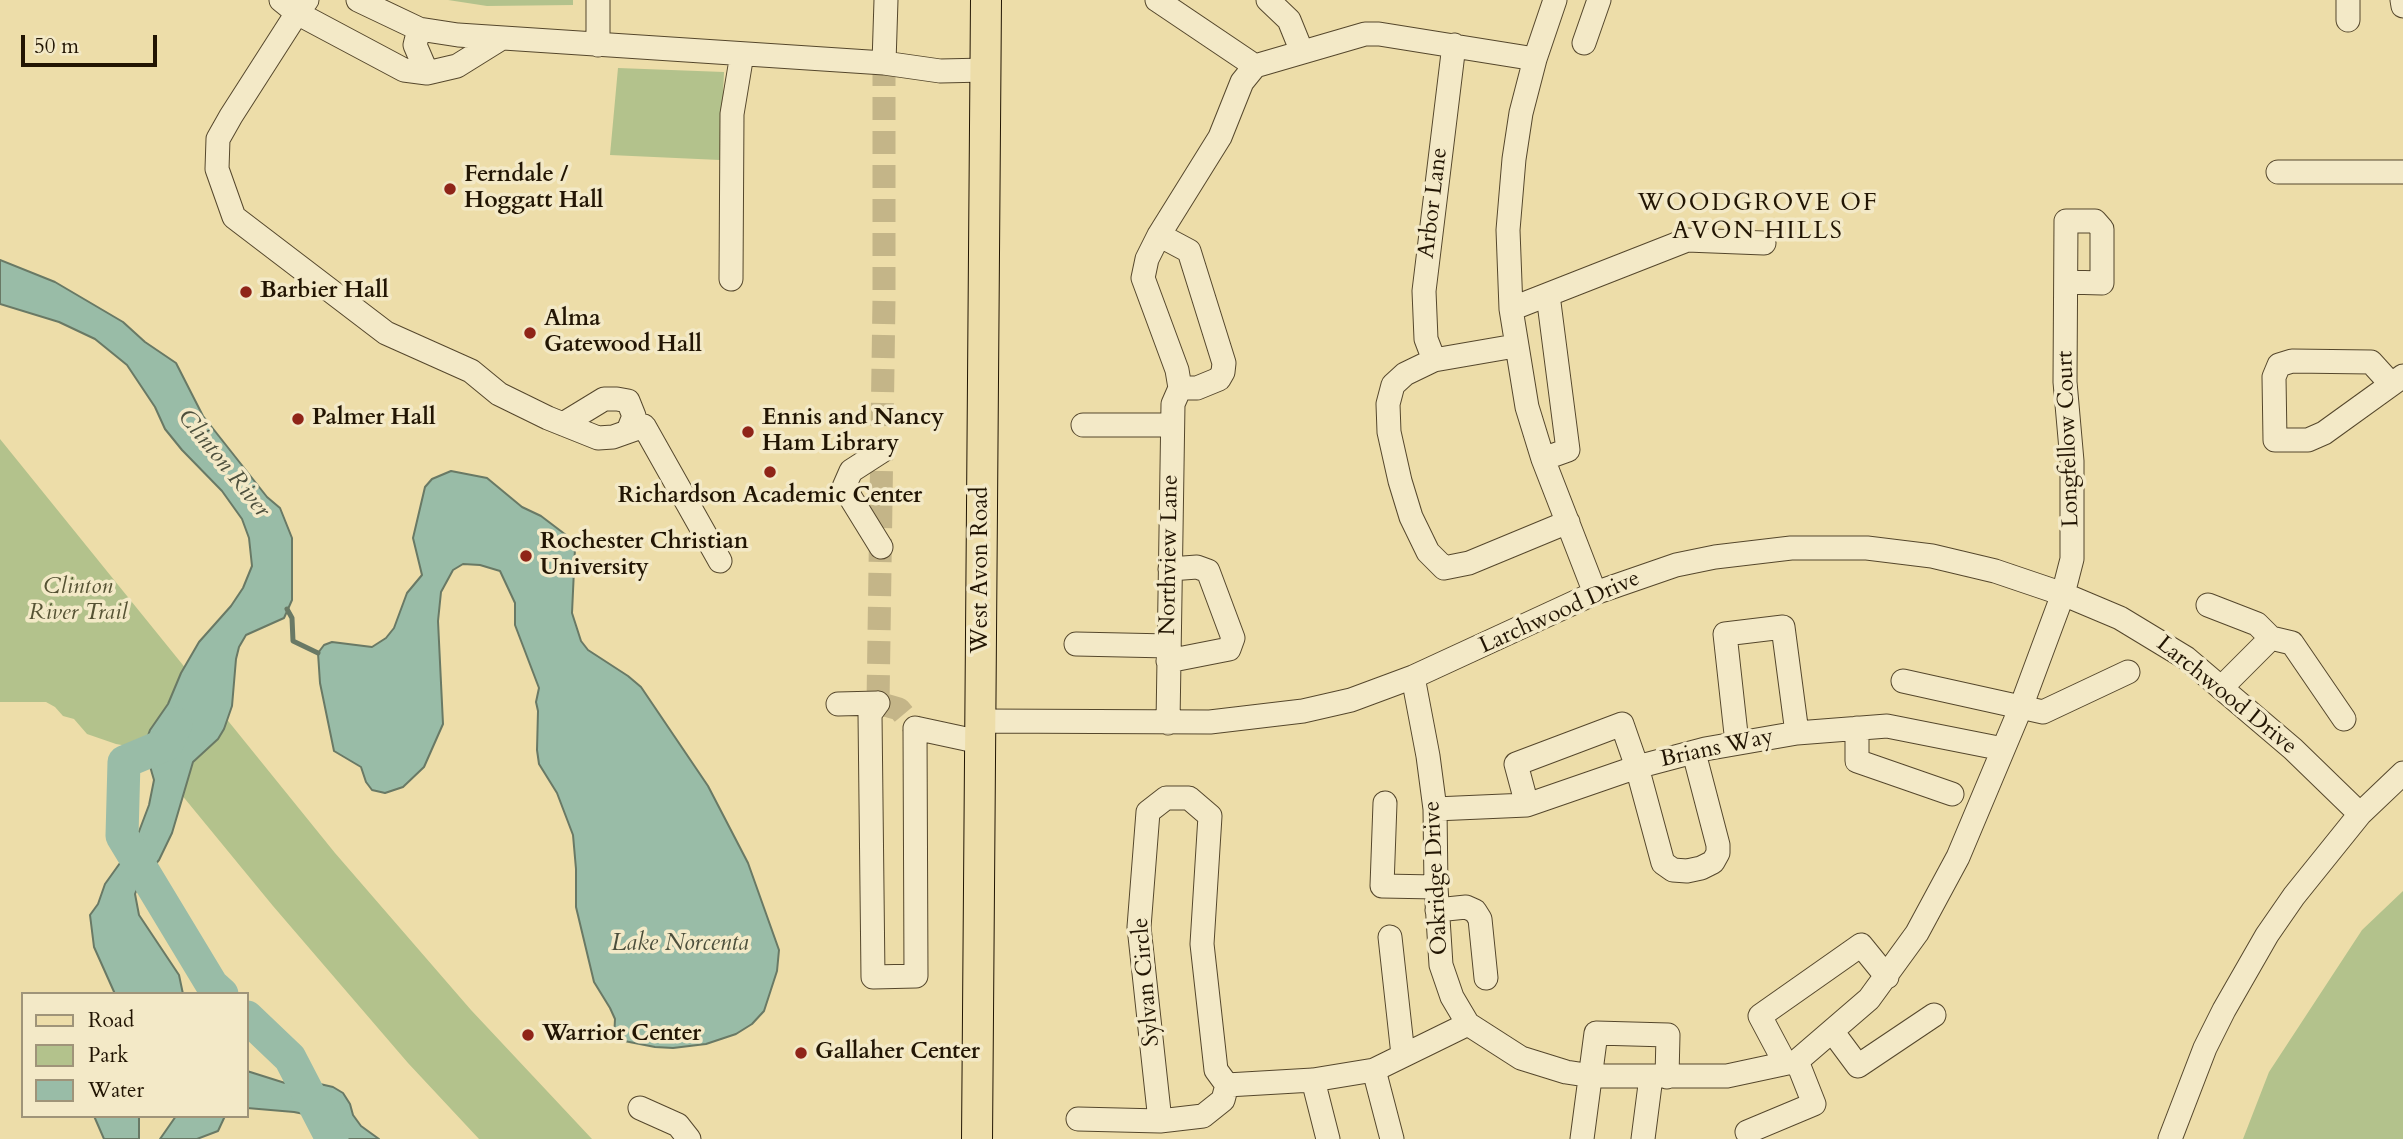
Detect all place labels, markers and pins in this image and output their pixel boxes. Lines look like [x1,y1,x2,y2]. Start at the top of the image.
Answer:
place label: Ferndale / Hoggatt Hall [464,162,604,216]
marker: Ferndale / Hoggatt Hall [442,181,458,197]
place label: Barbier Hall [260,278,389,306]
marker: Barbier Hall [238,284,254,300]
place label: Alma Gatewood Hall [544,306,702,360]
marker: Alma Gatewood Hall [522,325,538,341]
place label: Palmer Hall [312,405,436,433]
place label: Ennis and Nancy Ham Library [762,405,944,459]
marker: Palmer Hall [290,411,306,427]
marker: Ennis and Nancy Ham Library [740,424,756,440]
marker: Richardson Academic Center [762,464,778,480]
place label: Richardson Academic Center [618,483,922,511]
place label: Rochester Christian University [540,529,749,583]
marker: Rochester Christian University [518,548,534,564]
place label: Warrior Center [542,1021,701,1049]
marker: Warrior Center [520,1027,536,1043]
place label: Gallaher Center [815,1039,980,1067]
marker: Gallaher Center [793,1045,809,1061]

